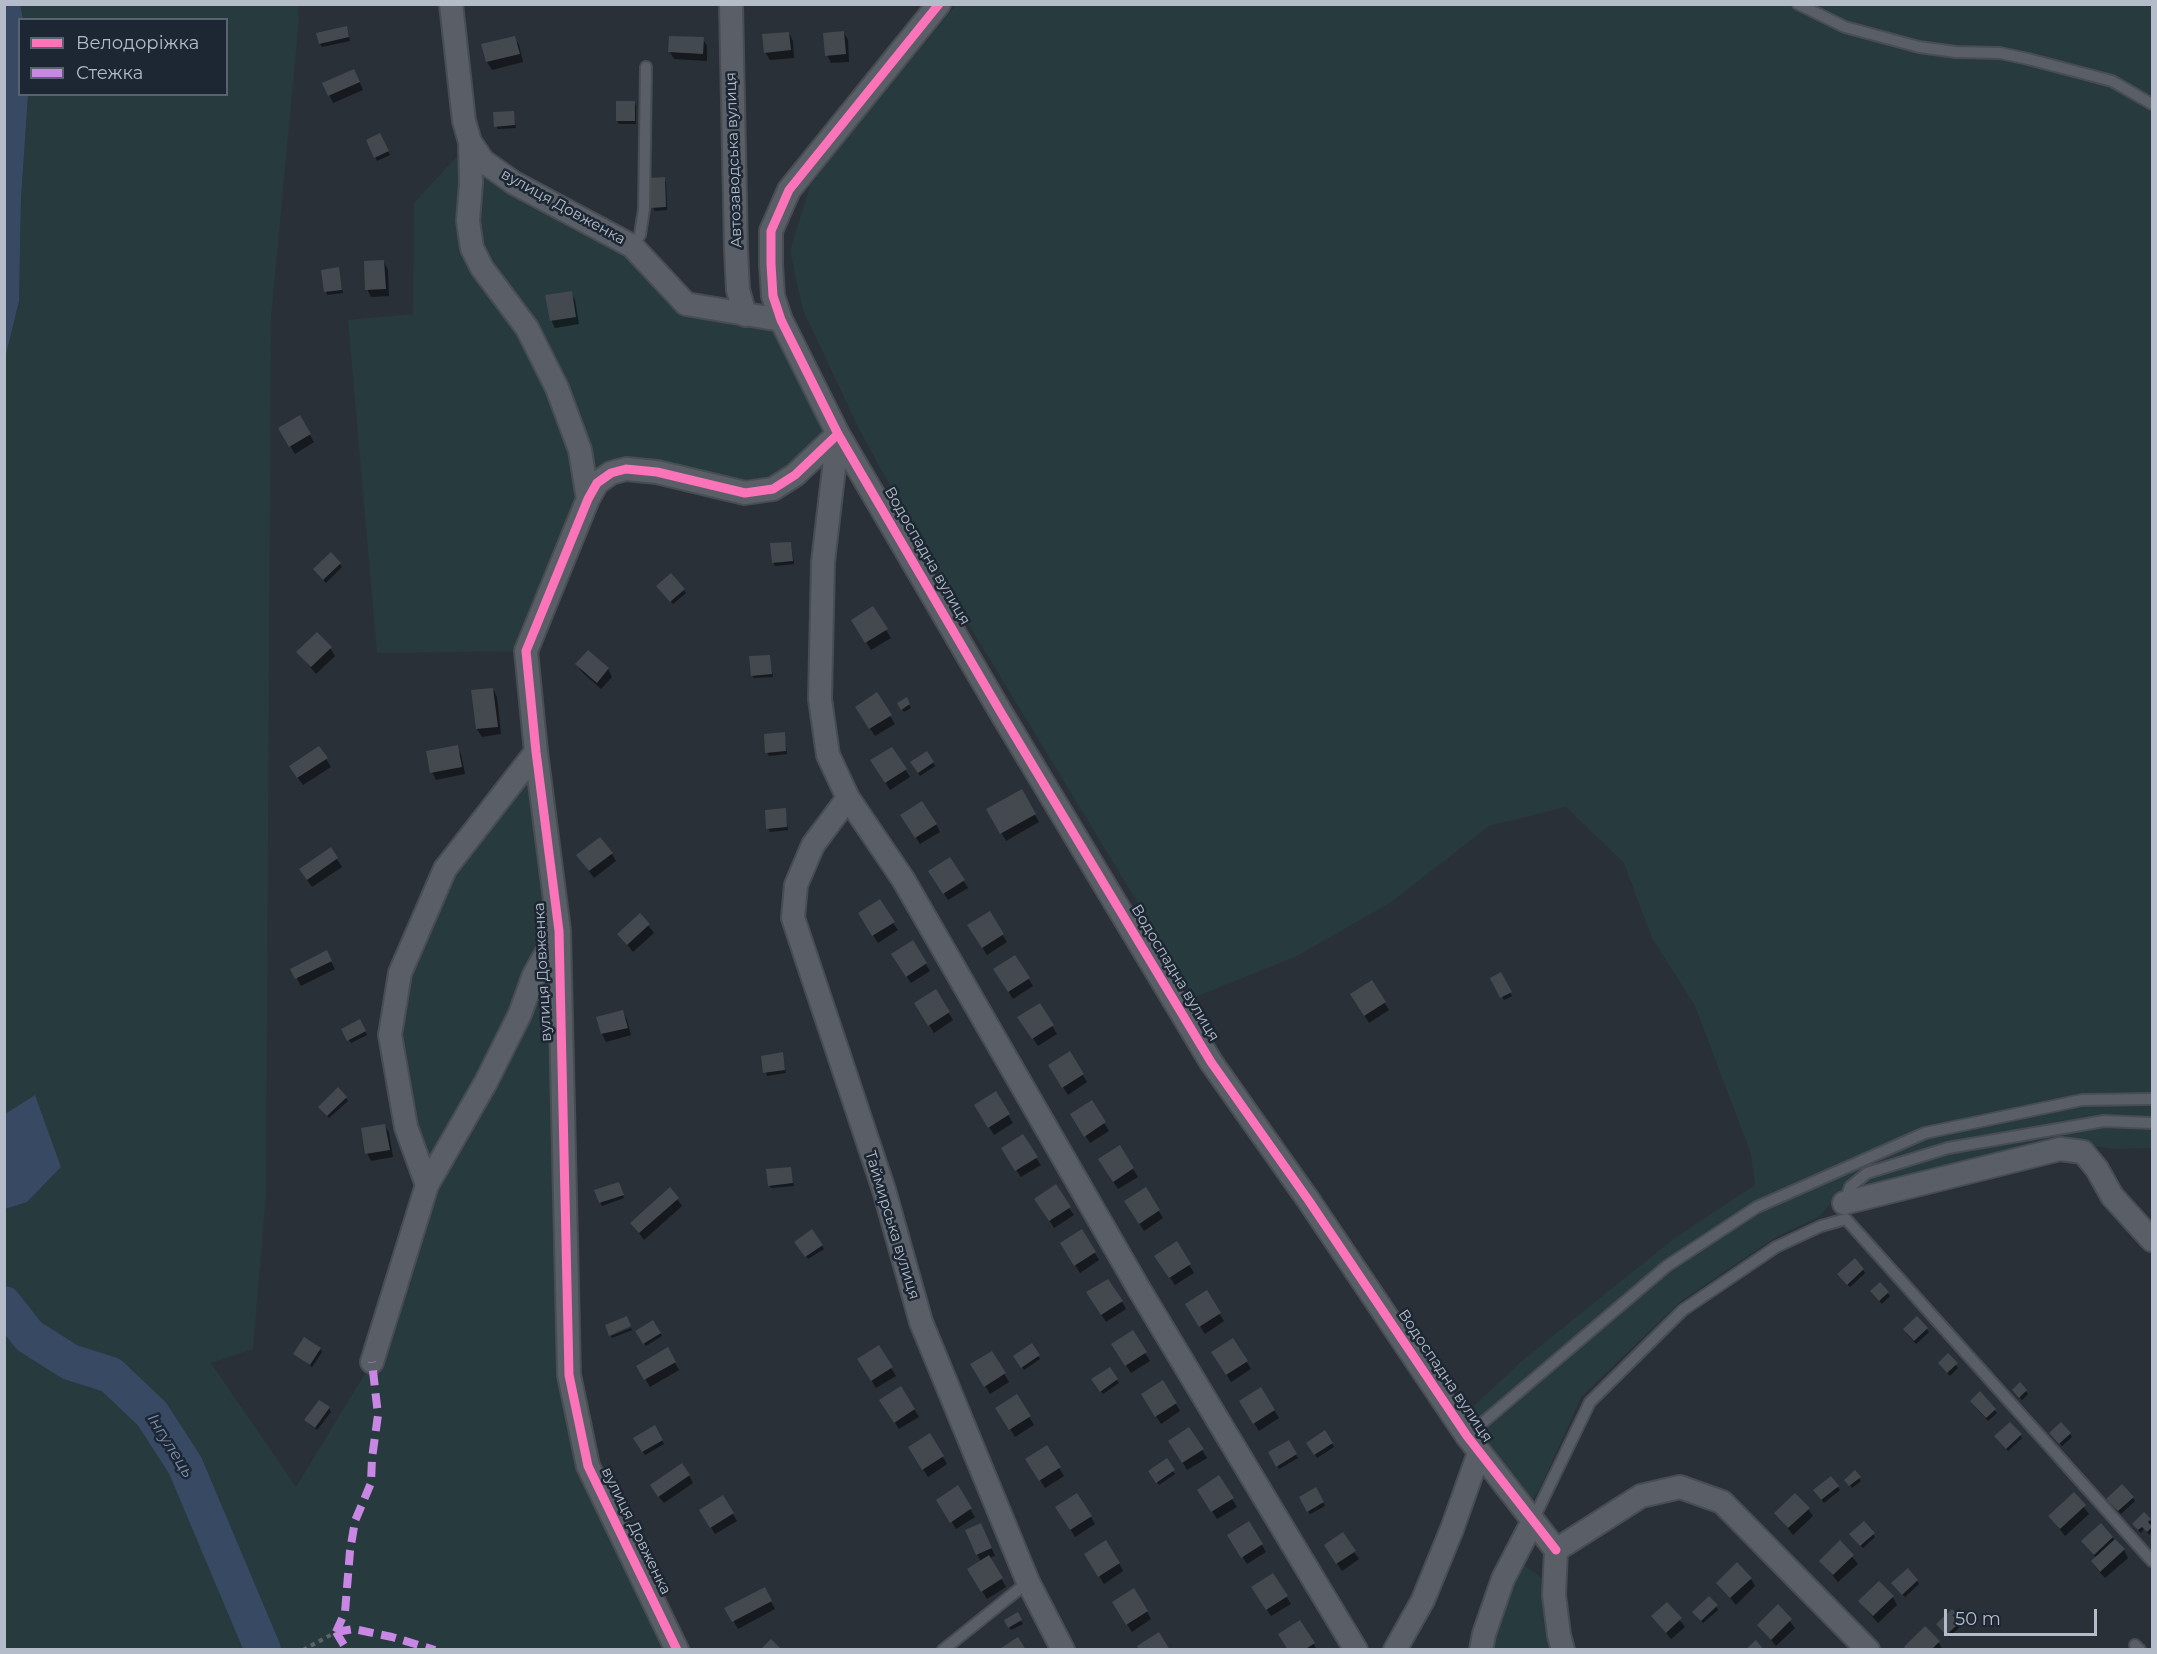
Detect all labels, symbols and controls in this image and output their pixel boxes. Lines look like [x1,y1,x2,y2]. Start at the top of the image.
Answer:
legend [18,18,228,96]
text: Велодоріжка [76,32,199,54]
text: Стежка [76,62,143,84]
street label: Автозаводська вулиця [722,72,746,248]
street label: вулиця Довженка [498,165,628,249]
street label: Водоспадна вулиця [880,484,974,628]
street label: Водоспадна вулиця [1127,901,1223,1045]
street label: вулиця Довженка [530,902,556,1042]
street label: Таймирська вулиця [861,1149,923,1301]
street label: Водоспадна вулиця [1394,1306,1496,1446]
water label: Інгулець [143,1410,197,1482]
street label: вулиця Довженка [597,1464,675,1598]
scale bar [1947,1597,2100,1635]
text: 50 m [1955,1608,2001,1630]

